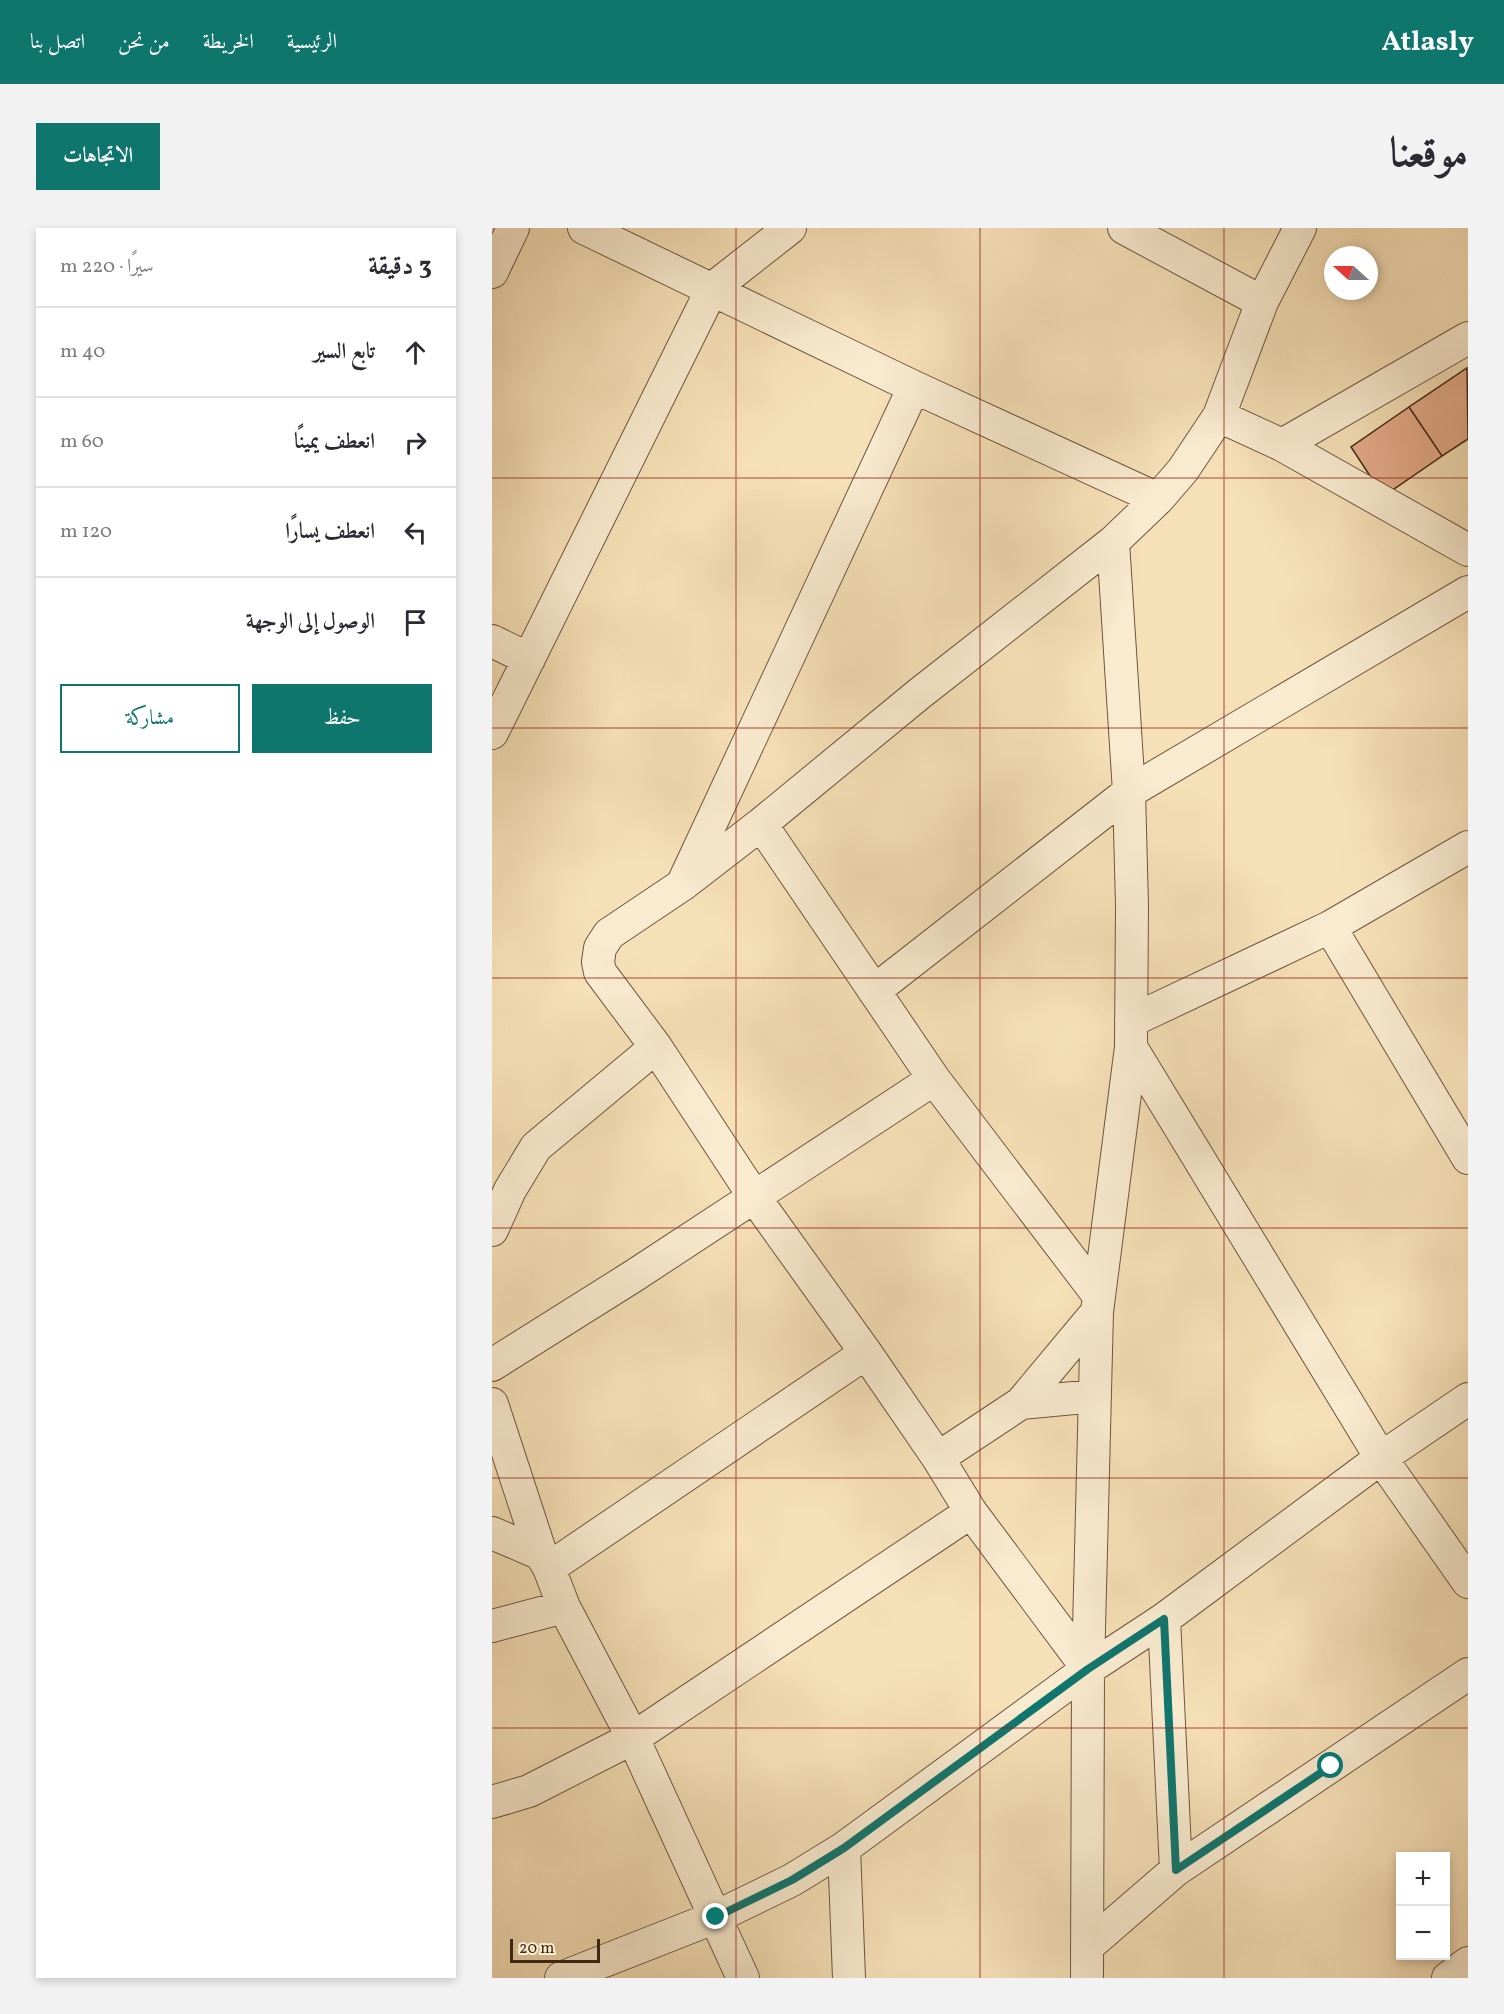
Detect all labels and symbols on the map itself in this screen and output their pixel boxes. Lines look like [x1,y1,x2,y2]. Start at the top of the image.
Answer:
north arrow [1324,246,1378,300]
route start [1317,1752,1343,1778]
route end [702,1903,728,1929]
scale bar [510,1936,600,1964]

